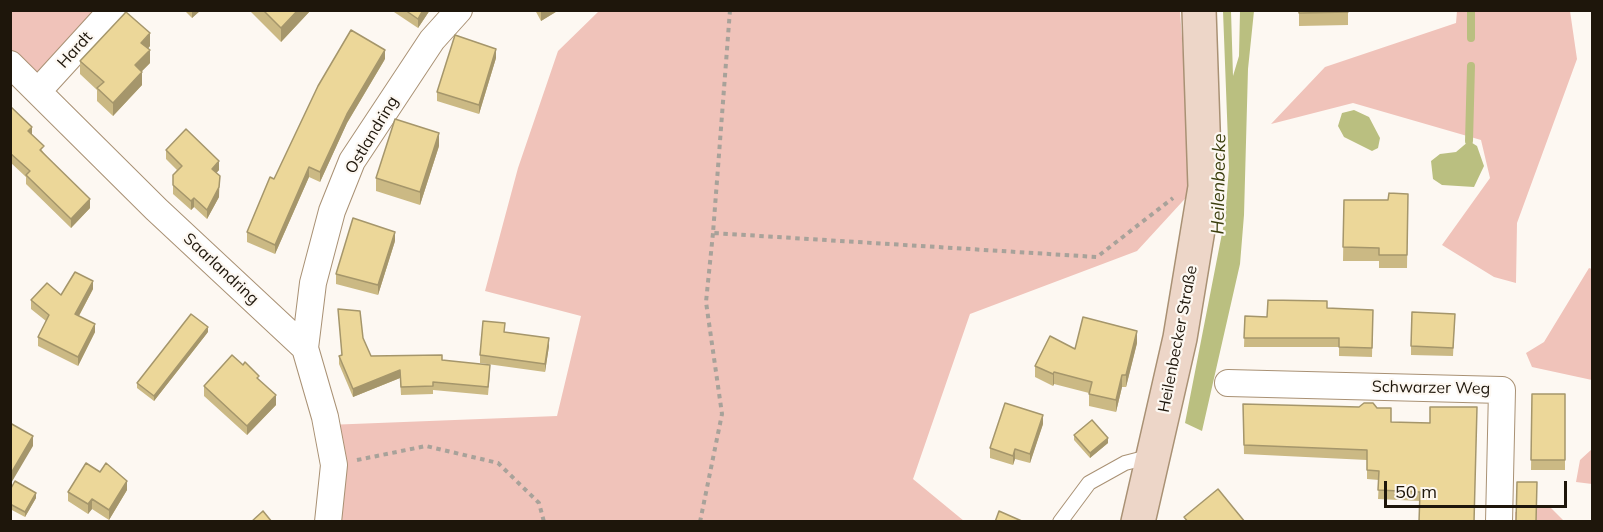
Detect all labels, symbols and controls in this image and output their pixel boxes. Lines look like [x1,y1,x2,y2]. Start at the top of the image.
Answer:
street label: Hardt [54,28,96,72]
street label: Ostlandring [341,93,403,177]
water label: Heilenbecke [1207,133,1231,235]
street label: Saarlandring [179,229,263,309]
street label: Heilenbecker Straße [1154,264,1202,414]
street label: Schwarzer Weg [1372,377,1490,399]
scale bar [1387,469,1570,507]
text: 50 m [1395,480,1437,503]

